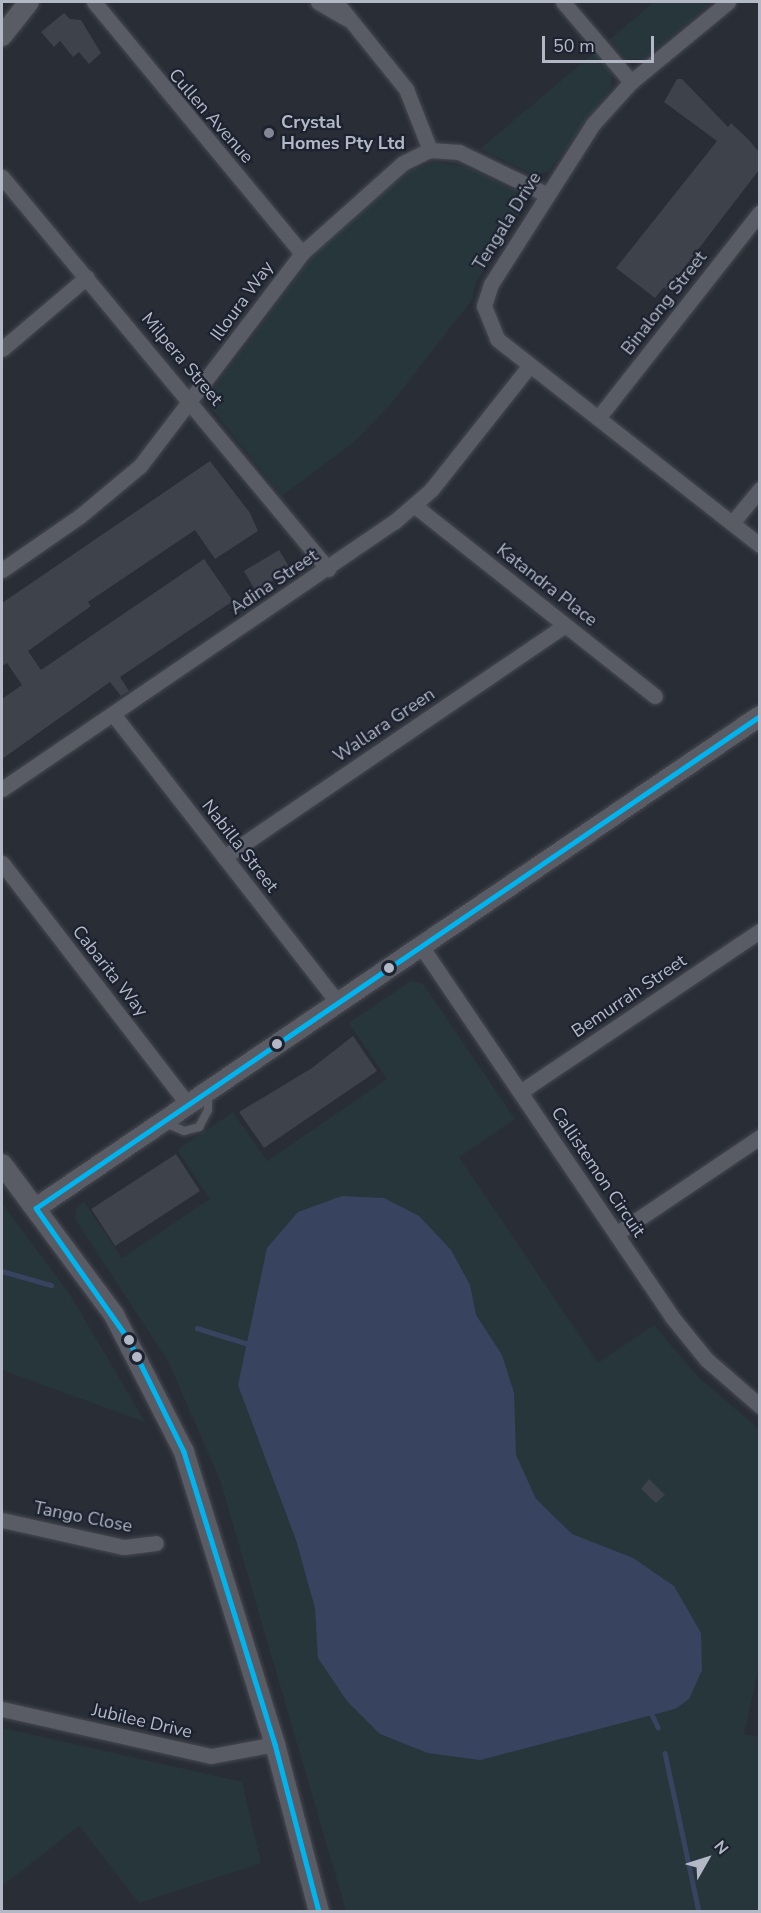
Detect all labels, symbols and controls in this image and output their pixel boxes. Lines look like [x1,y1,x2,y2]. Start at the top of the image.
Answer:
scale bar [545,24,658,62]
text: 50 m [553,34,595,58]
street label: Cullen Avenue [164,64,258,168]
place label: Crystal Homes Pty Ltd [281,112,405,154]
marker: Crystal Homes Pty Ltd [262,126,276,140]
street label: Tengala Drive [468,168,546,274]
street label: Binalong Street [617,247,711,359]
street label: Illoura Way [206,257,278,345]
street label: Milpera Street [137,308,227,410]
street label: Katandra Place [492,539,602,631]
street label: Adina Street [226,545,322,619]
street label: Wallara Green [329,683,439,767]
street label: Nabilla Street [197,795,283,897]
street label: Cabarita Way [68,921,152,1021]
street label: Bemurrah Street [568,950,690,1042]
unlabelled marker [383,962,395,974]
unlabelled marker [271,1038,283,1050]
street label: Callistemon Circuit [546,1103,650,1241]
unlabelled marker [123,1334,135,1346]
unlabelled marker [131,1351,143,1363]
street label: Tango Close [32,1497,134,1537]
street label: Jubilee Drive [90,1699,194,1743]
north arrow [677,1829,737,1889]
text: N [709,1836,733,1859]

